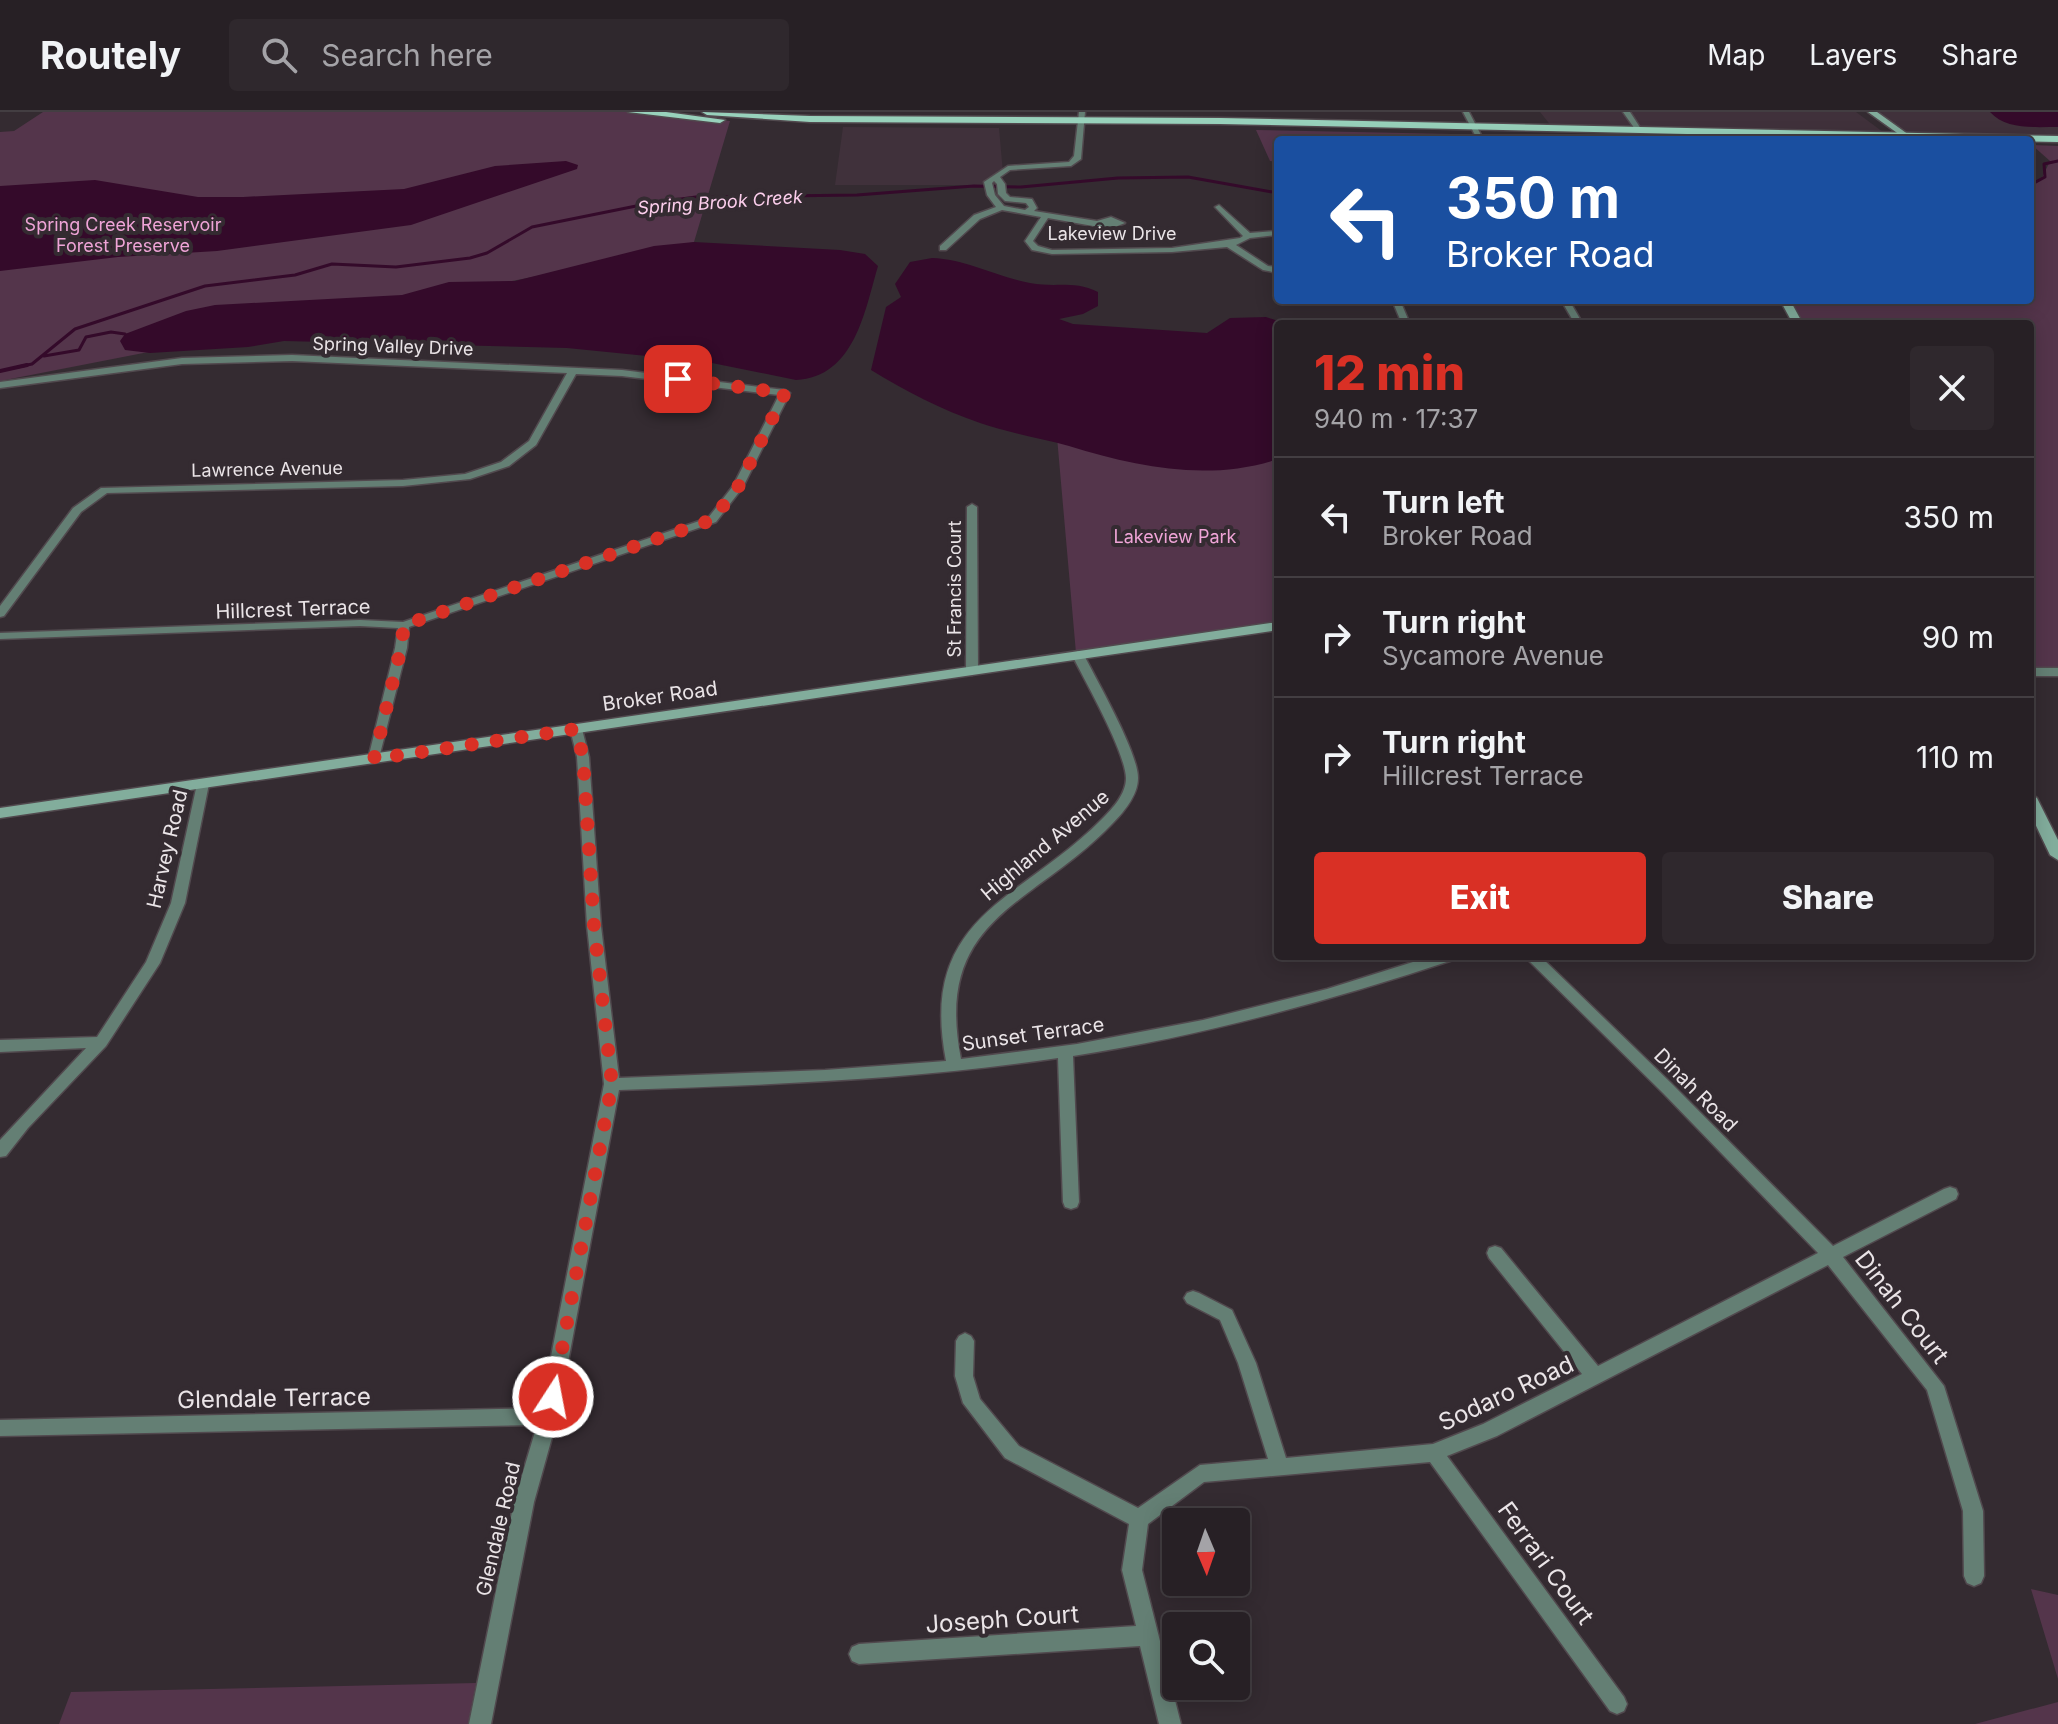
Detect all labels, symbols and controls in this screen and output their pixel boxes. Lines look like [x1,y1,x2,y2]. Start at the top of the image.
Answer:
search box [229,19,789,91]
text: Routely [40,32,181,78]
icon: search [257,33,301,77]
text: Search here [321,37,493,73]
text: Map [1707,38,1765,72]
text: Layers [1809,38,1897,72]
text: Share [1941,38,2018,72]
text: 350 m [1446,164,1620,232]
icon: left [1314,168,1418,272]
water label: Spring Brook Creek [637,186,805,218]
park label: Spring Creek Reservoir Forest Preserve [25,214,222,256]
street label: Lakeview Drive [1047,223,1177,244]
text: Broker Road [1446,232,1655,276]
street label: Spring Valley Drive [312,333,474,359]
text: 12 min [1314,343,1465,402]
pin [644,345,712,413]
button: close [1910,346,1994,430]
icon: arrive [656,357,700,401]
text: 940 m · 17:37 [1314,403,1478,434]
street label: Lawrence Avenue [191,457,343,481]
text: Turn left [1382,484,1504,520]
icon: left [1314,495,1358,539]
text: 350 m [1904,499,1994,535]
street label: St Francis Court [944,520,965,657]
text: Broker Road [1382,520,1533,551]
park label: Lakeview Park [1114,526,1237,547]
street label: Hillcrest Terrace [215,594,371,624]
text: Turn right [1382,604,1526,640]
icon: right [1314,615,1358,659]
text: 90 m [1922,619,1994,655]
text: Sycamore Avenue [1382,640,1604,671]
street label: Broker Road [601,676,719,716]
text: Turn right [1382,724,1526,760]
icon: right [1314,735,1358,779]
text: 110 m [1916,739,1994,775]
text: Hillcrest Terrace [1382,760,1584,791]
street label: Highland Avenue [976,784,1114,906]
street label: Harvey Road [142,787,192,911]
button: Exit [1314,852,1646,944]
button: Share [1662,852,1994,944]
street label: Sunset Terrace [960,1012,1106,1056]
street label: Dinah Road [1649,1043,1743,1137]
street label: Dinah Court [1849,1245,1955,1369]
street label: Sodaro Road [1434,1349,1578,1437]
position arrow [511,1355,595,1439]
street label: Glendale Terrace [177,1382,371,1414]
street label: Glendale Road [471,1460,525,1598]
street label: Ferrari Court [1492,1496,1600,1630]
north arrow [1162,1508,1250,1596]
map controls [1162,1508,1250,1700]
street label: Joseph Court [924,1599,1080,1639]
button: search [1162,1612,1250,1700]

